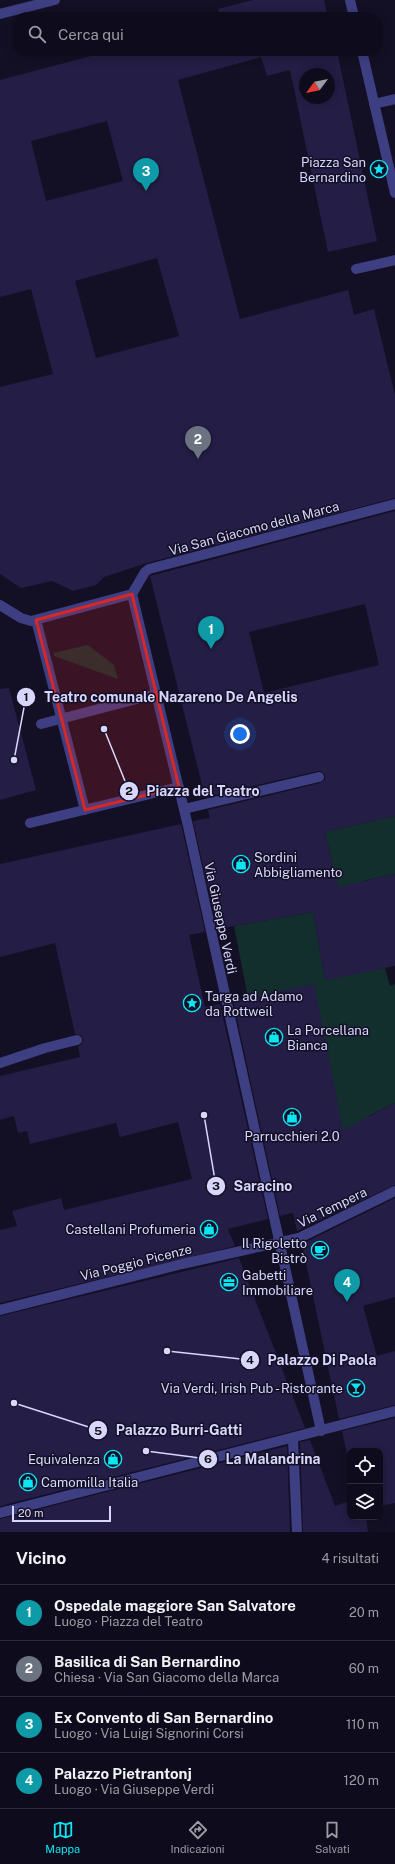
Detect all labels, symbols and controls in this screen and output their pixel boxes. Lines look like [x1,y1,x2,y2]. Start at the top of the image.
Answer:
search box [12,12,383,56]
icon: search [26,23,48,45]
text: Cerca qui [58,26,124,43]
north arrow [299,68,335,104]
place label: Piazza San Bernardino [299,155,366,185]
pin: 3 [133,158,159,191]
place icon: Piazza San Bernardino [369,159,389,179]
pin: 2 [185,426,211,459]
street label: Via San Giacomo della Marca [167,499,341,558]
pin: 1 [198,616,224,649]
callout: Teatro comunale Nazareno De Angelis [16,684,306,710]
text: Teatro comunale Nazareno De Angelis [44,689,298,705]
text: 1 [23,690,29,704]
your location [230,724,250,744]
callout: Piazza del Teatro [119,778,268,804]
text: Piazza del Teatro [146,783,260,799]
text: 2 [125,784,133,798]
place label: Sordini Abbigliamento [254,850,342,880]
shop icon: Sordini Abbigliamento [231,854,251,874]
street label: Via Giuseppe Verdi [201,861,240,975]
place label: Targa ad Adamo da Rottweil [205,989,303,1019]
place icon: Targa ad Adamo da Rottweil [182,993,202,1013]
place label: La Porcellana Bianca [287,1023,369,1053]
shop icon: La Porcellana Bianca [264,1027,284,1047]
shop icon: Parrucchieri 2.0 [282,1107,302,1127]
place label: Parrucchieri 2.0 [244,1129,340,1144]
callout: Saracino [206,1173,300,1199]
text: Saracino [234,1178,292,1194]
text: 3 [212,1179,220,1193]
street label: Via Tempera [295,1184,369,1231]
shop icon: Castellani Profumeria [199,1219,219,1239]
place label: Castellani Profumeria [65,1222,196,1237]
place label: Il Rigoletto Bistrò [242,1236,307,1266]
cafe icon: Il Rigoletto Bistrò [310,1240,330,1260]
street label: Via Poggio Picenze [79,1241,193,1284]
place label: Gabetti Immobiliare [242,1268,313,1298]
pin: 4 [334,1269,360,1302]
office icon: Gabetti Immobiliare [219,1272,239,1292]
callout: Palazzo Di Paola [240,1347,385,1373]
text: Palazzo Di Paola [268,1352,376,1368]
text: 4 [246,1353,254,1367]
bar icon: Via Verdi, Irish Pub - Ristorante [346,1378,366,1398]
place label: Via Verdi, Irish Pub - Ristorante [161,1381,343,1396]
callout: Palazzo Burri-Gatti [88,1417,250,1443]
text: Palazzo Burri-Gatti [116,1422,242,1438]
text: 5 [94,1424,102,1438]
callout: La Malandrina [198,1446,329,1472]
map controls [347,1448,383,1520]
button: locate [347,1448,383,1484]
shop icon: Equivalenza [103,1449,123,1469]
text: La Malandrina [226,1451,321,1467]
place label: Equivalenza [28,1452,100,1467]
text: 6 [204,1452,212,1466]
shop icon: Camomilla Italia [18,1472,38,1492]
place label: Camomilla Italia [41,1475,138,1490]
button: layers [347,1484,383,1520]
scale bar [12,1504,111,1523]
text: 20 m [18,1507,43,1519]
text: Vicino [16,1548,66,1568]
text: 4 risultati [322,1551,379,1566]
text: Ospedale maggiore San Salvatore [54,1597,296,1614]
text: 1 [26,1605,32,1620]
text: 20 m [349,1605,379,1620]
text: Luogo · Piazza del Teatro [54,1614,203,1629]
text: Basilica di San Bernardino [54,1653,241,1670]
text: 2 [25,1661,33,1676]
text: 60 m [349,1661,379,1676]
text: Chiesa · Via San Giacomo della Marca [54,1670,279,1685]
text: Ex Convento di San Bernardino [54,1709,273,1726]
text: 3 [25,1717,33,1732]
text: 110 m [346,1717,379,1732]
text: Luogo · Via Luigi Signorini Corsi [54,1726,244,1741]
text: Palazzo Pietrantonj [54,1765,192,1782]
text: 4 [25,1773,33,1788]
text: 120 m [344,1773,379,1788]
text: Luogo · Via Giuseppe Verdi [54,1782,214,1797]
tab: Mappa [45,1819,80,1855]
tab: Indicazioni [170,1819,225,1855]
tab: Salvati [315,1819,350,1855]

